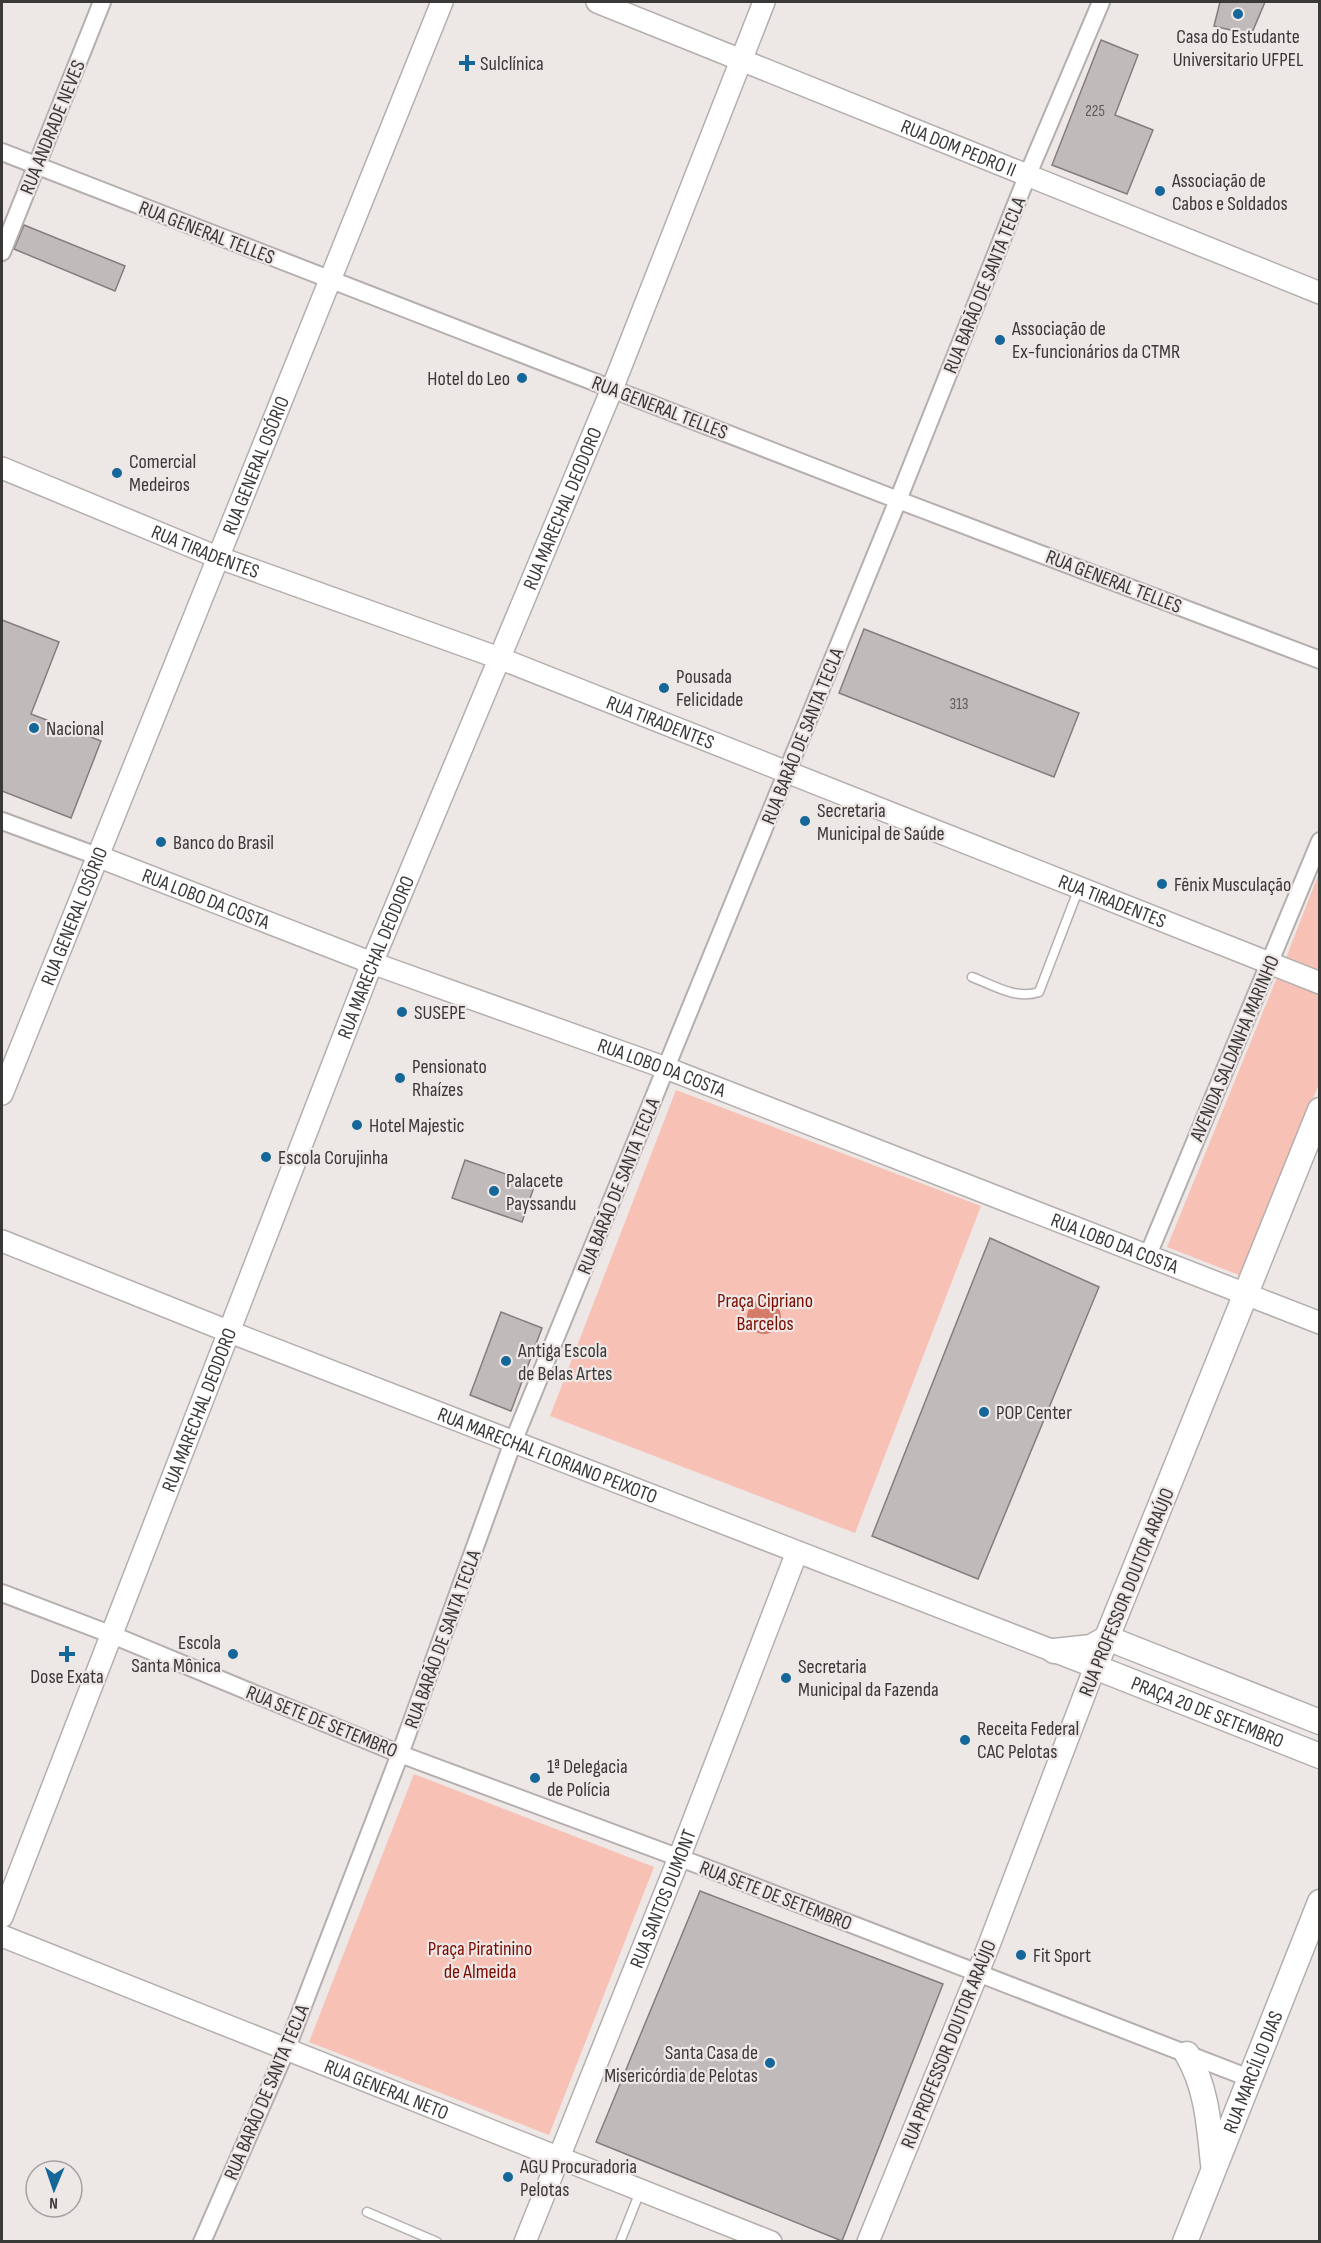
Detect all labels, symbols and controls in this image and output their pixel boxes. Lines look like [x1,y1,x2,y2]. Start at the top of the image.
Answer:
marker: Casa do Estudante Universitario UFPEL [1231,7,1245,21]
place label: Casa do Estudante Universitario UFPEL [1173,25,1304,72]
place label: Sulclínica [480,52,544,76]
marker: Sulclínica [458,54,476,72]
street label: RUA ANDRADE NEVES [15,57,91,198]
house number: 225 [1085,102,1105,121]
street label: RUA DOM PEDRO II [897,115,1020,183]
place label: Associação de Cabos e Soldados [1171,169,1288,216]
marker: Associação de Cabos e Soldados [1153,184,1167,198]
street label: RUA BARÃO DE SANTA TECLA [939,193,1031,377]
street label: RUA GENERAL TELLES [135,196,278,270]
place label: Associação de Ex-funcionários da CTMR [1011,317,1180,364]
marker: Associação de Ex-funcionários da CTMR [993,333,1007,347]
place label: Hotel do Leo [427,367,510,391]
marker: Hotel do Leo [515,371,529,385]
street label: RUA GENERAL TELLES [588,371,731,445]
street label: RUA GENERAL OSÓRIO [218,393,295,538]
street label: RUA MARECHAL DEODORO [518,424,608,594]
place label: Comercial Medeiros [129,450,196,497]
marker: Comercial Medeiros [110,466,124,480]
street label: RUA TIRADENTES [148,520,262,584]
street label: RUA GENERAL TELLES [1042,545,1185,619]
street label: RUA BARÃO DE SANTA TECLA [757,644,849,828]
place label: Pousada Felicidade [676,665,743,712]
marker: Pousada Felicidade [657,681,671,695]
street label: RUA TIRADENTES [603,691,717,755]
house number: 313 [949,695,969,714]
place label: Nacional [46,717,104,741]
marker: Nacional [27,721,41,735]
place label: Secretaria Municipal de Saúde [817,799,945,846]
marker: Secretaria Municipal de Saúde [798,814,812,828]
place label: Banco do Brasil [173,831,274,855]
marker: Banco do Brasil [154,835,168,849]
street label: RUA GENERAL OSÓRIO [36,844,113,989]
street label: RUA LOBO DA COSTA [139,864,273,935]
street label: RUA TIRADENTES [1055,870,1169,934]
street label: RUA MARECHAL DEODORO [333,872,420,1042]
place label: Fênix Musculação [1174,873,1291,897]
marker: Fênix Musculação [1155,877,1169,891]
street label: AVENIDA SALDANHA MARINHO [1185,952,1285,1146]
place label: SUSEPE [414,1001,466,1025]
marker: SUSEPE [395,1005,409,1019]
street label: RUA LOBO DA COSTA [594,1034,729,1103]
place label: Pensionato Rhaízes [412,1055,487,1102]
marker: Pensionato Rhaízes [393,1071,407,1085]
street label: RUA BARÃO DE SANTA TECLA [573,1094,665,1278]
place label: Hotel Majestic [369,1114,465,1138]
marker: Hotel Majestic [350,1118,364,1132]
place label: Escola Corujinha [278,1146,388,1170]
marker: Escola Corujinha [259,1150,273,1164]
place label: Palacete Payssandu [506,1169,576,1216]
marker: Palacete Payssandu [487,1184,501,1198]
street label: RUA LOBO DA COSTA [1047,1208,1182,1280]
park label: Praça Cipriano Barcelos [717,1289,813,1336]
street label: RUA MARECHAL DEODORO [157,1325,242,1496]
place label: Antiga Escola de Belas Artes [517,1339,612,1386]
marker: Antiga Escola de Belas Artes [499,1354,513,1368]
place label: POP Center [996,1401,1072,1425]
street label: RUA MARECHAL FLORIANO PEIXOTO [434,1403,660,1509]
marker: POP Center [977,1405,991,1419]
street label: RUA PROFESSOR DOUTOR ARAÚJO [1074,1485,1180,1700]
street label: RUA BARÃO DE SANTA TECLA [399,1546,487,1732]
place label: Escola Santa Mônica [131,1631,221,1678]
marker: Dose Exata [60,1647,74,1661]
marker: Escola Santa Mônica [226,1647,240,1661]
place label: Secretaria Municipal da Fazenda [798,1655,939,1702]
place label: Dose Exata [30,1665,104,1689]
marker: Secretaria Municipal da Fazenda [779,1671,793,1685]
street label: PRAÇA 20 DE SETEMBRO [1128,1672,1287,1753]
street label: RUA SETE DE SETEMBRO [242,1681,401,1763]
place label: Receita Federal CAC Pelotas [977,1717,1079,1764]
marker: Receita Federal CAC Pelotas [958,1733,972,1747]
place label: 1ª Delegacia de Polícia [547,1755,628,1802]
marker: 1ª Delegacia de Polícia [528,1771,542,1785]
street label: RUA SANTOS DUMONT [625,1826,702,1972]
street label: RUA SETE DE SETEMBRO [696,1856,855,1936]
park label: Praça Piratinino de Almeida [428,1937,532,1984]
street label: RUA PROFESSOR DOUTOR ARAÚJO [896,1937,1002,2152]
place label: Fit Sport [1033,1944,1091,1968]
marker: Fit Sport [1014,1948,1028,1962]
street label: RUA BARÃO DE SANTA TECLA [219,2001,315,2184]
street label: RUA MARCÍLIO DIAS [1218,2008,1289,2137]
place label: Santa Casa de Misericórdia de Pelotas [604,2041,758,2088]
street label: RUA GENERAL NETO [321,2054,452,2125]
marker: Santa Casa de Misericórdia de Pelotas [763,2056,777,2070]
place label: AGU Procuradoria Pelotas [519,2155,637,2202]
north arrow [24,2159,84,2219]
marker: AGU Procuradoria Pelotas [501,2170,515,2184]
text: N [49,2193,58,2212]

